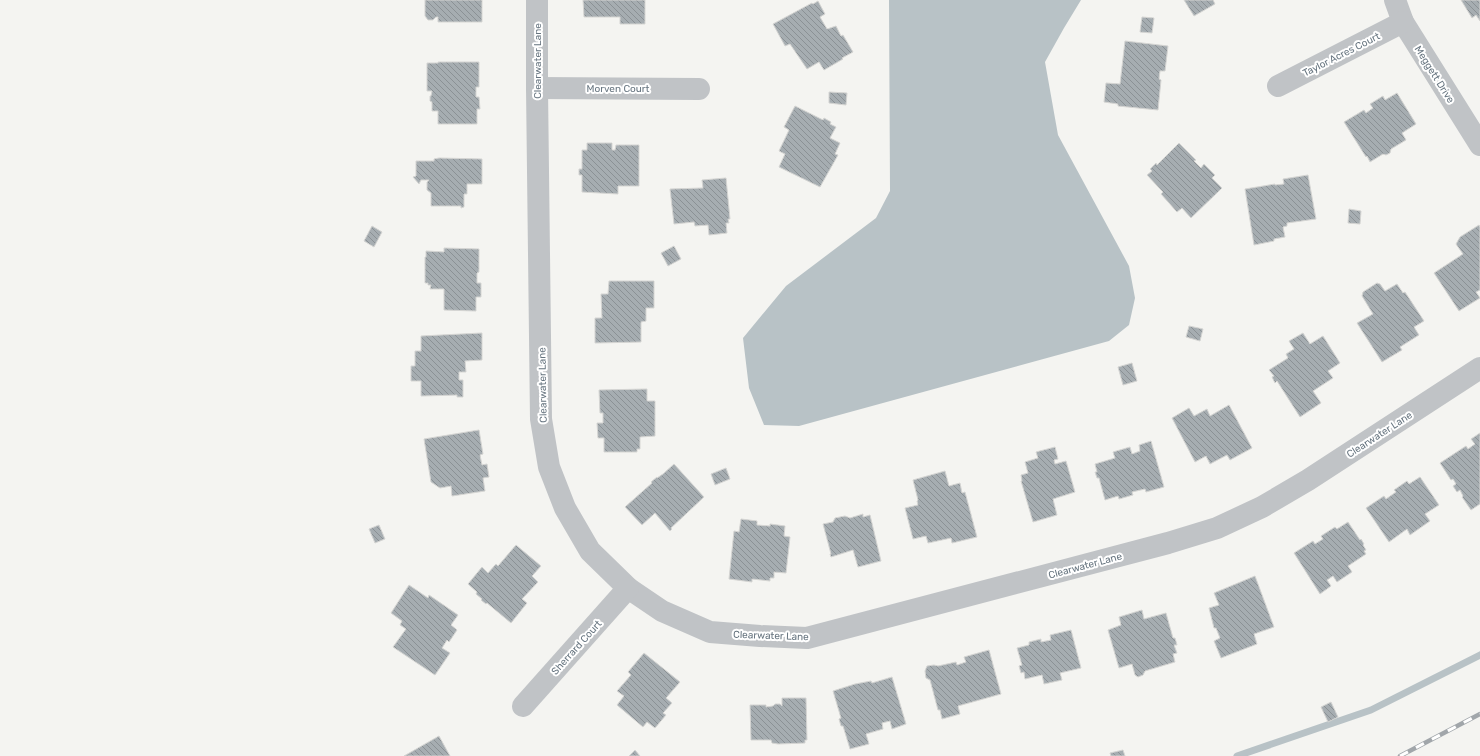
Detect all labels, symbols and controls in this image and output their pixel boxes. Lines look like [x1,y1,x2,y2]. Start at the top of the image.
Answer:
street label: Clearwater Lane [532,23,544,99]
street label: Taylor Acres Court [1301,30,1382,80]
street label: Meggett Drive [1412,44,1457,106]
street label: Morven Court [586,83,650,95]
street label: Clearwater Lane [536,347,550,423]
street label: Clearwater Lane [1345,409,1415,460]
street label: Clearwater Lane [1047,550,1124,582]
street label: Sherrard Court [549,618,604,677]
street label: Clearwater Lane [733,629,809,643]

